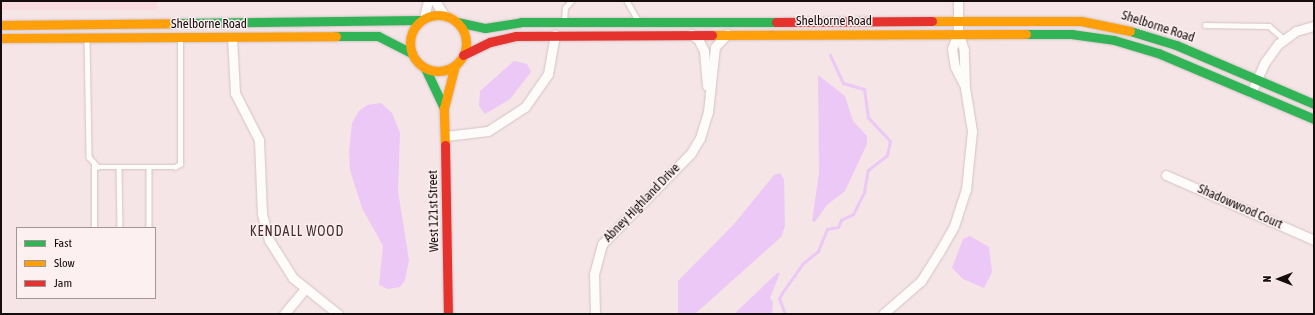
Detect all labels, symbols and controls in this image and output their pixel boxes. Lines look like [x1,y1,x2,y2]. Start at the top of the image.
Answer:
street label: Shelborne Road [1119,8,1197,46]
street label: Shelborne Road [796,13,872,29]
street label: Shelborne Road [171,16,247,32]
street label: Abney Highland Drive [601,160,683,246]
street label: West 121st Street [425,170,443,252]
street label: Shadowwood Court [1195,181,1285,233]
district label: KENDALL WOOD [250,223,344,239]
legend [16,227,156,299]
text: Fast [54,236,72,250]
text: Slow [54,256,75,270]
north arrow [1259,259,1299,299]
text: Jam [54,276,72,290]
text: N [1261,276,1273,282]

